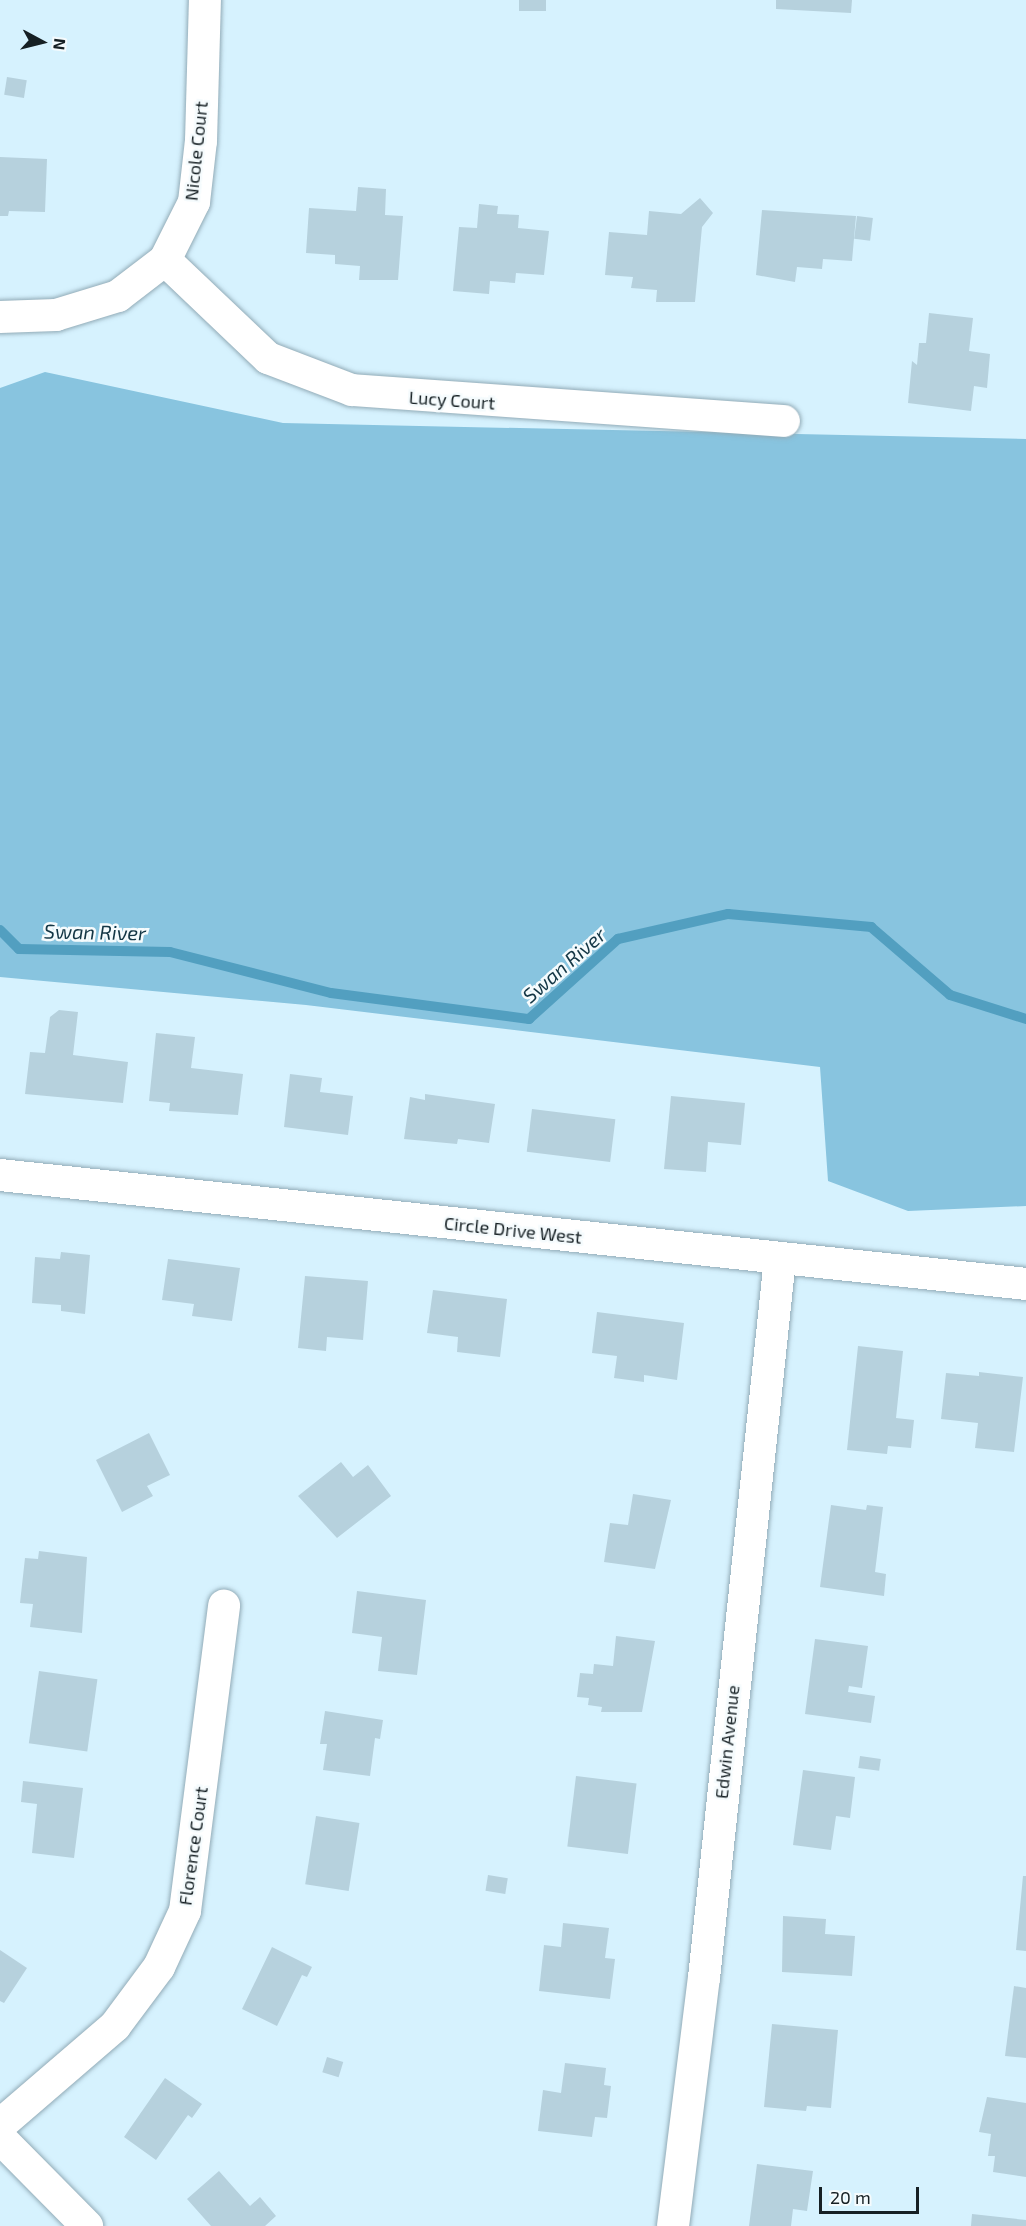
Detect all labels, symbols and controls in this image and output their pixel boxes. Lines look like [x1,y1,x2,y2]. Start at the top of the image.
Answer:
north arrow [12,12,72,72]
text: N [50,37,70,51]
street label: Nicole Court [180,100,212,202]
street label: Lucy Court [408,386,496,414]
water label: Swan River [44,919,146,945]
water label: Swan River [518,922,610,1008]
street label: Circle Drive West [443,1212,583,1248]
street label: Edwin Avenue [710,1684,744,1800]
street label: Florence Court [174,1785,212,1907]
scale bar [822,2175,922,2213]
text: 20 m [830,2186,871,2208]

